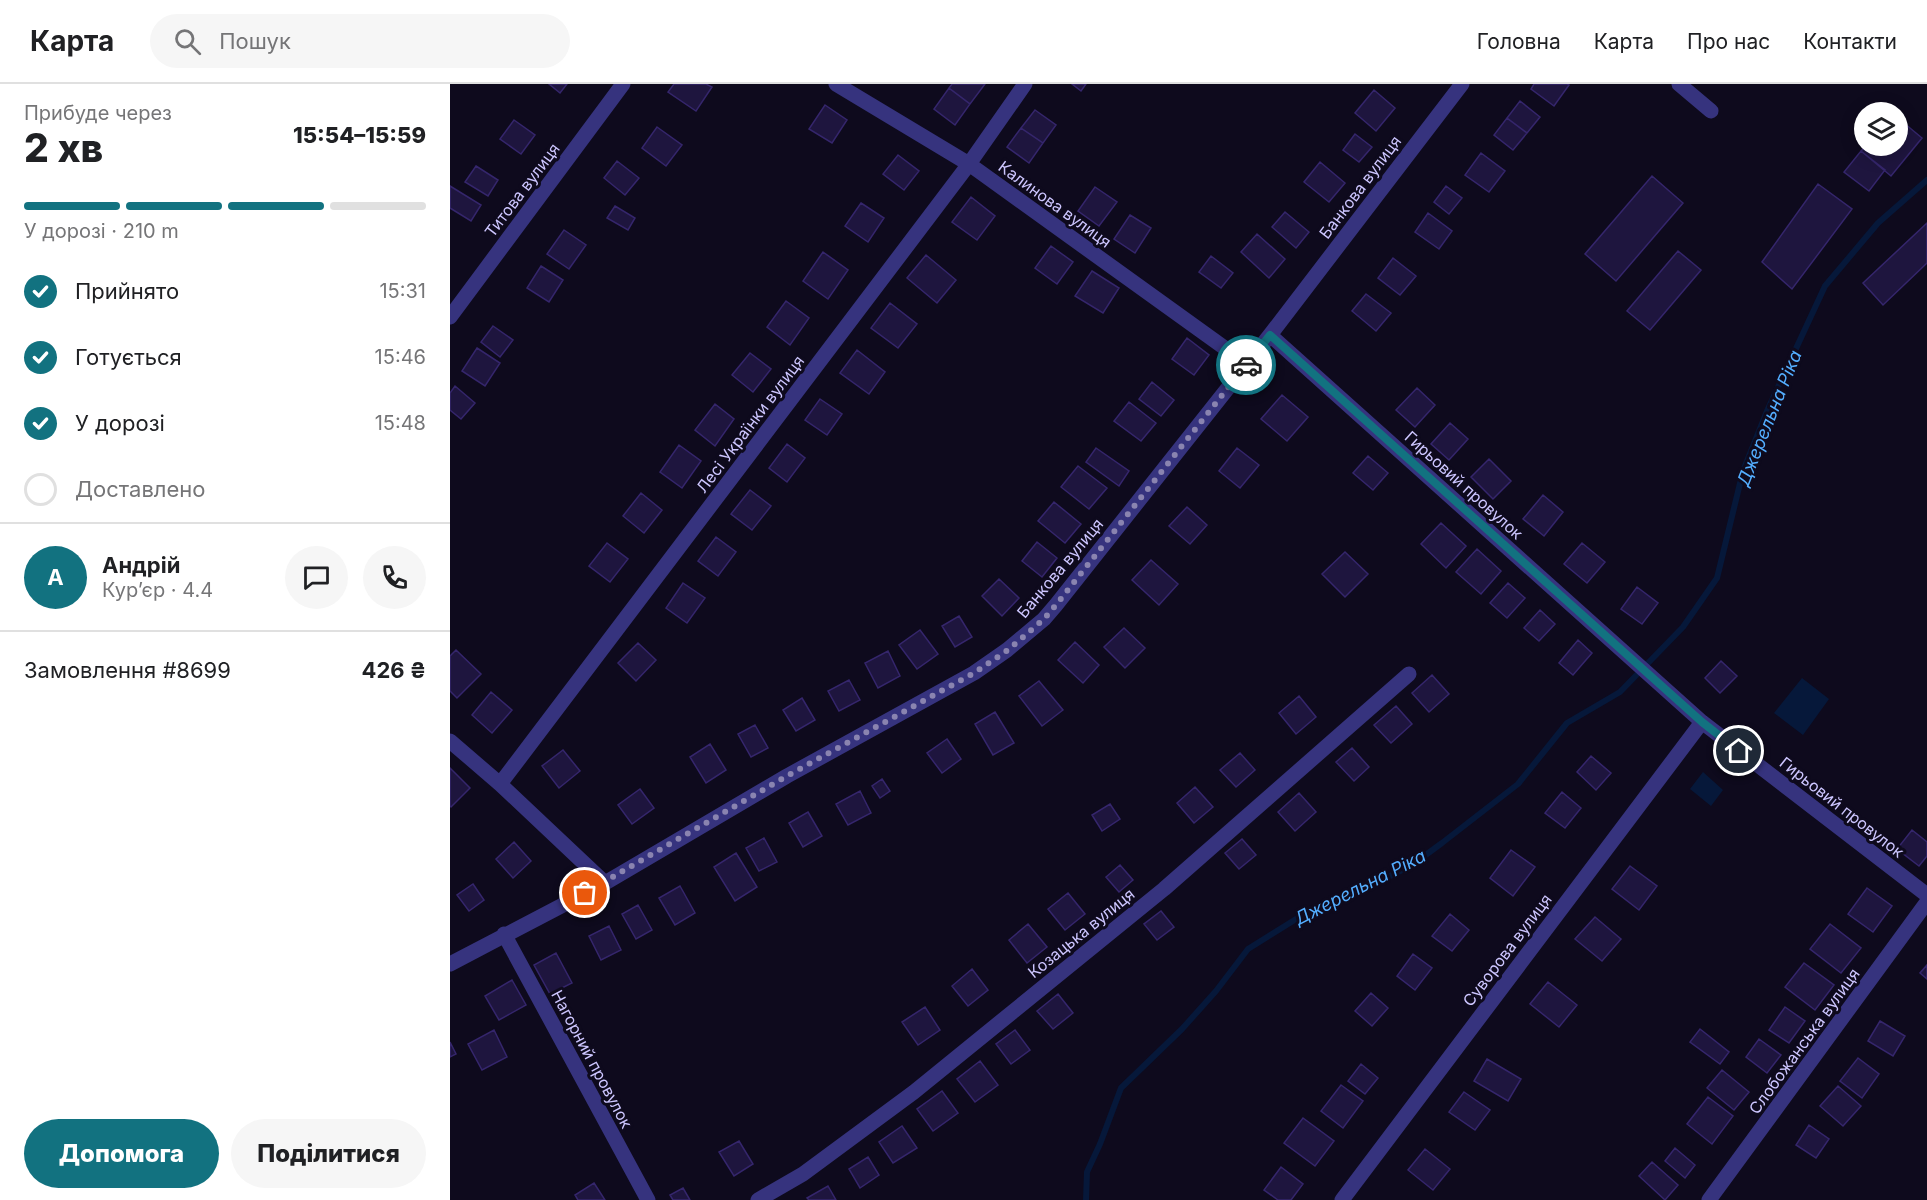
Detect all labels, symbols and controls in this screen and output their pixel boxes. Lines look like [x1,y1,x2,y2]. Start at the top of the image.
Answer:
search box [150,14,570,68]
text: Карта [30,24,114,58]
icon: search [171,25,204,58]
text: Пошук [219,28,291,54]
text: Головна [1477,29,1561,54]
text: Карта [1594,29,1654,54]
text: Про нас [1687,29,1770,54]
text: Контакти [1803,29,1897,54]
text: Прибуде через [24,101,172,125]
map controls [1854,102,1908,156]
button: layers [1854,102,1908,156]
text: 15:54–15:59 [293,122,426,148]
text: 2 хв [24,124,103,171]
street label: Банкова вулиця [1315,132,1405,242]
street label: Титова вулиця [480,139,564,241]
street label: Калинова вулиця [995,156,1115,252]
text: У дорозі · 210 m [24,219,179,243]
icon: check [24,275,57,308]
text: Прийнято [75,278,179,304]
text: 15:31 [379,279,426,303]
courier [1216,335,1276,395]
icon: check [24,341,57,374]
text: Готується [75,344,182,370]
text: 15:46 [375,345,426,369]
water label: Джерельна Ріка [1732,347,1806,490]
icon: car [1230,349,1263,382]
street label: Лесі Українки вулиця [692,351,808,497]
icon: check [24,407,57,440]
text: У дорозі [75,410,165,436]
text: 15:48 [375,411,426,435]
street label: Гирьовий провулок [1401,427,1527,544]
text: Доставлено [75,476,206,502]
street label: Банкова вулиця [1013,514,1107,622]
button: chat [285,546,348,609]
button: phone [363,546,426,609]
text: Андрій [102,552,180,578]
text: А [47,564,64,590]
text: Кур’єр · 4.4 [102,578,213,602]
text: Замовлення #8699 [24,657,231,683]
text: 426 ₴ [362,657,426,683]
pin [1713,725,1764,776]
icon: home [1722,734,1755,767]
street label: Гирьовий провулок [1776,752,1908,862]
water label: Джерельна Ріка [1290,845,1429,930]
pin [559,867,610,918]
icon: bag [568,876,601,909]
street label: Козацька вулиця [1024,884,1138,982]
street label: Суворова вулиця [1458,890,1556,1010]
street label: Слобожанська вулиця [1744,964,1864,1118]
street label: Нагорний провулок [547,987,637,1132]
button: Допомога [24,1119,219,1188]
button: Поділитися [231,1119,426,1188]

